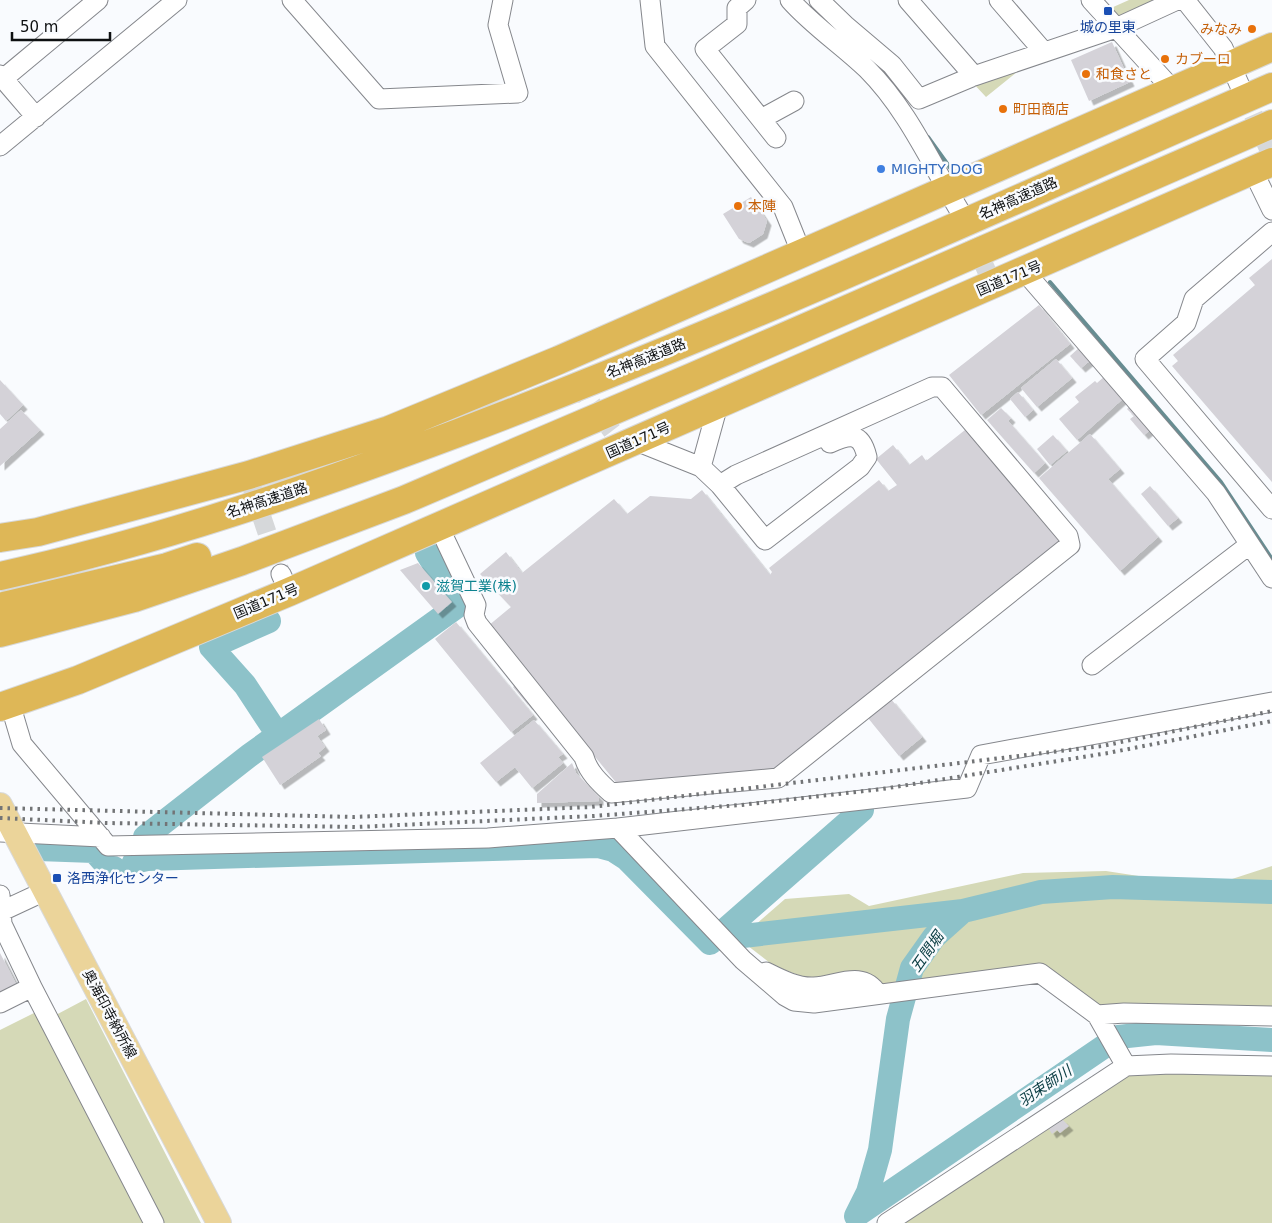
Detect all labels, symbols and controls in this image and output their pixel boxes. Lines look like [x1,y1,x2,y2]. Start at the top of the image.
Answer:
marker: 城の里東 [1102,5,1114,17]
scale bar [12,10,110,42]
text: 50 m [20,18,58,36]
place label: 城の里東 [1080,19,1136,35]
place label: みなみ [1200,21,1242,37]
marker: みなみ [1246,23,1258,35]
place label: カブーロ [1175,51,1231,67]
marker: カブーロ [1159,53,1171,65]
place label: 和食さと [1096,66,1152,82]
marker: 和食さと [1080,68,1092,80]
place label: 町田商店 [1013,101,1069,117]
marker: 町田商店 [997,103,1009,115]
place label: MIGHTY DOG [891,161,983,177]
marker: MIGHTY DOG [875,163,887,175]
street label: 名神高速道路 [976,174,1060,222]
place label: 本陣 [748,198,776,214]
marker: 本陣 [732,200,744,212]
street label: 国道171号 [974,257,1044,299]
street label: 名神高速道路 [604,335,688,381]
street label: 国道171号 [603,419,673,461]
street label: 名神高速道路 [225,479,309,521]
place label: 滋賀工業(株) [436,578,517,594]
street label: 国道171号 [231,580,301,622]
marker: 滋賀工業(株) [420,580,432,592]
place label: 洛西浄化センター [67,870,179,886]
marker: 洛西浄化センター [51,872,63,884]
water label: 五間堀 [907,927,948,976]
street label: 奥海印寺納所線 [80,967,140,1061]
water label: 羽束師川 [1015,1061,1077,1110]

